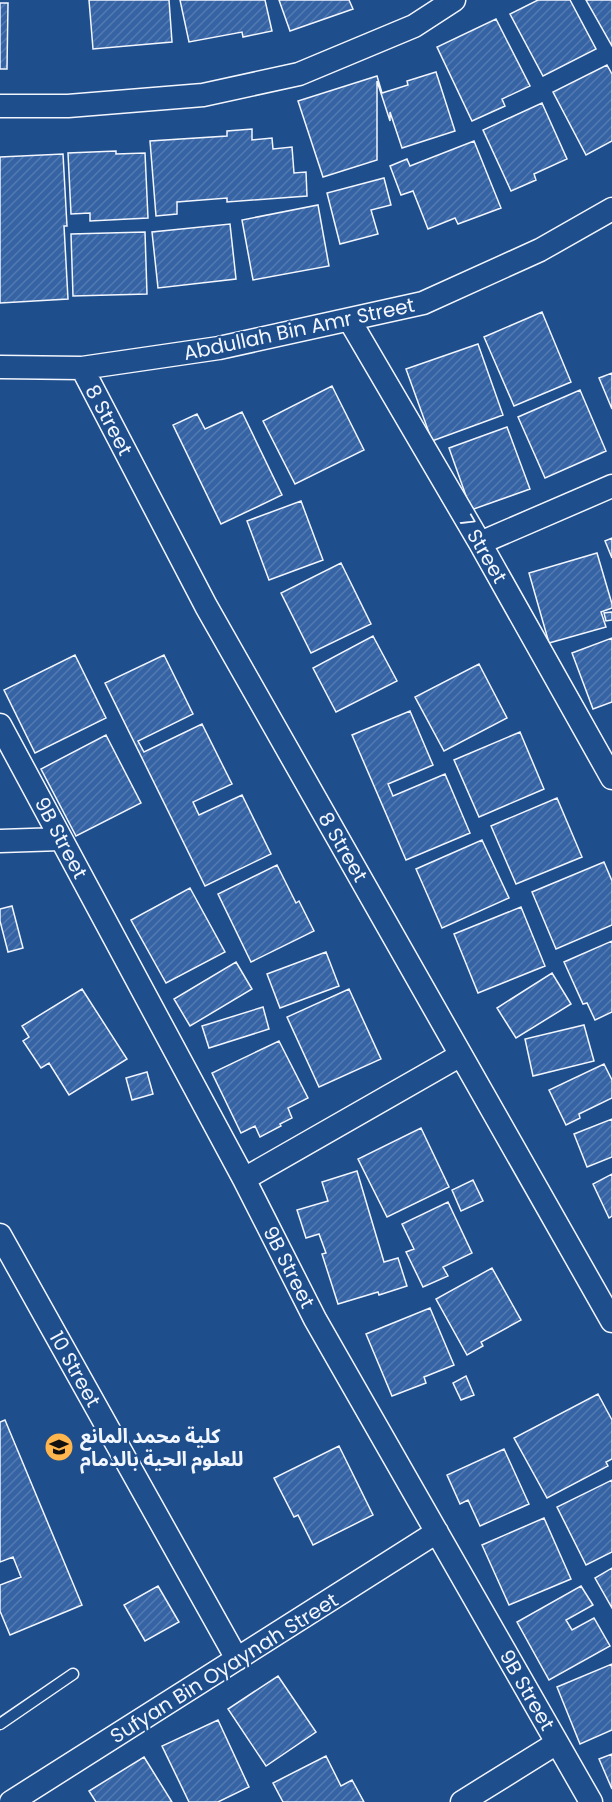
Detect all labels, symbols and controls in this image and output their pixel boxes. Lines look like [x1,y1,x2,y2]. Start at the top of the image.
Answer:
street label: Abdullah Bin Amr Street [181,291,417,367]
street label: 8 Street [79,380,139,460]
street label: 7 Street [452,510,514,588]
street label: 9B Street [28,792,94,884]
street label: 8 Street [312,807,374,887]
street label: 9B Street [256,1221,322,1313]
street label: 10 Street [43,1326,107,1412]
place label: كلية محمد المانع للعلوم الحية بالدمام [80,1422,243,1474]
school or university icon: كلية محمد المانع للعلوم الحية بالدمام [43,1431,75,1463]
street label: Sufyan Bin Oyaynah Street [105,1586,343,1750]
street label: 9B Street [493,1645,561,1735]

